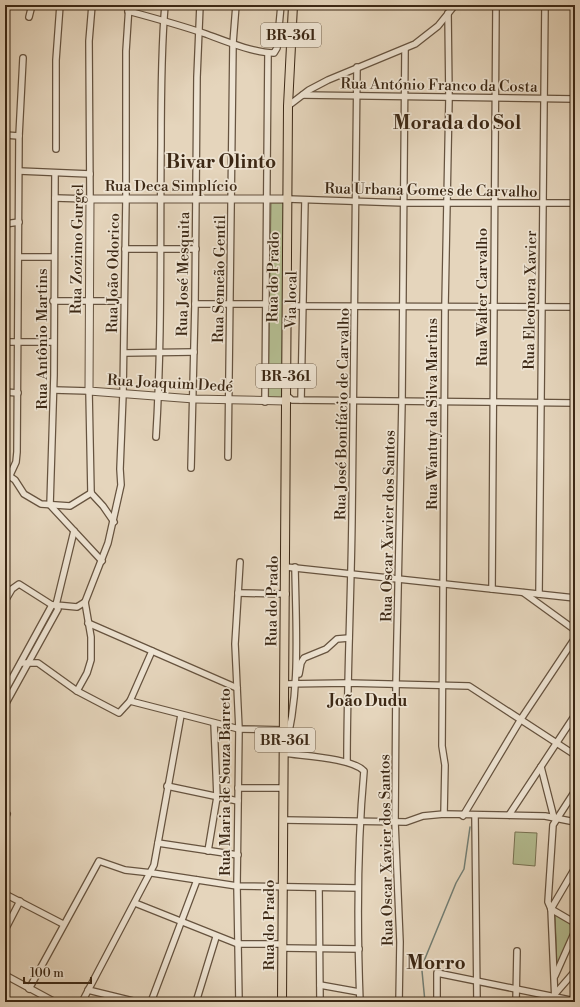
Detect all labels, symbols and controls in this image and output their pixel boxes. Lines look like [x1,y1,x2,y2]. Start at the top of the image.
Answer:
road number: BR-361 [261,23,321,47]
street label: Rua António Franco da Costa [340,74,538,97]
district label: Morada do Sol [393,111,521,135]
district label: Bivar Olinto [166,150,276,174]
street label: Rua Deca Simplício [105,177,237,196]
street label: Rua Urbana Gomes de Carvalho [324,179,538,202]
street label: Rua Zozimo Gurgel [67,183,88,314]
street label: Rua José Mesquita [173,211,194,337]
street label: Rua João Odorico [103,213,124,333]
street label: Rua Semeão Gentil [209,214,230,343]
street label: Rua Walter Carvalho [473,228,492,366]
street label: Rua Eleonora Xavier [520,230,541,370]
street label: Rua do Prado [263,231,284,323]
street label: Rua Antônio Martins [33,268,52,410]
street label: Via local [281,270,302,330]
street label: Rua José Bonifácio de Carvalho [331,308,354,520]
street label: Rua Wantuy da Silva Martins [423,318,442,510]
road number: BR-361 [256,364,316,388]
street label: Rua Joaquim Dedé [106,371,234,396]
street label: Rua Oscar Xavier dos Santos [377,430,400,622]
street label: Rua do Prado [262,555,283,647]
street label: Rua Maria de Souza Barreto [216,688,235,876]
district label: João Dudu [327,691,408,711]
road number: BR-361 [255,728,315,752]
street label: Rua Oscar Xavier dos Santos [375,754,398,946]
street label: Rua do Prado [260,880,279,970]
district label: Morro [406,951,466,975]
scale bar [24,959,91,985]
text: 100 m [30,966,64,981]

